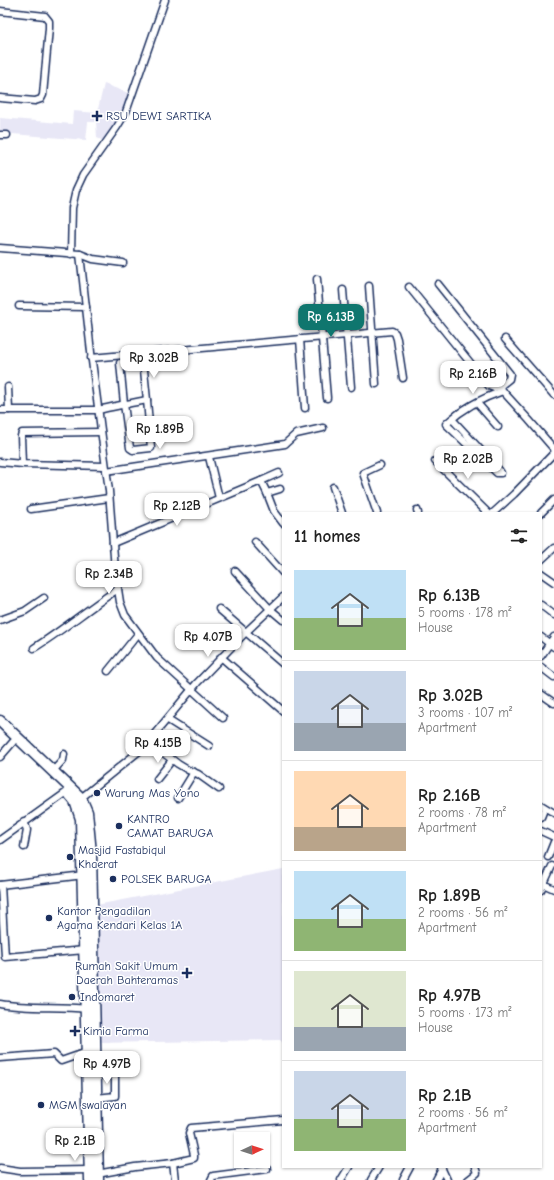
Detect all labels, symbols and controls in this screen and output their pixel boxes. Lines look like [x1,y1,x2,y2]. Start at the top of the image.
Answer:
place label: RSU DEWI SARTIKA [106,109,211,123]
marker: RSU DEWI SARTIKA [91,110,103,122]
pin: Rp 6.13B [290,304,372,338]
text: Rp 6.13B [307,309,355,324]
pin: Rp 3.02B [113,345,195,379]
text: Rp 3.02B [129,350,179,365]
pin: Rp 2.16B [432,361,514,395]
text: Rp 2.16B [449,366,497,381]
pin: Rp 1.89B [119,416,201,450]
text: Rp 1.89B [136,421,184,436]
pin: Rp 2.02B [427,446,509,480]
text: Rp 2.02B [443,451,493,466]
pin: Rp 2.12B [136,493,218,527]
text: Rp 2.12B [153,498,201,513]
icon: filters [508,525,530,547]
text: 11 homes [294,527,360,546]
pin: Rp 2.34B [68,561,150,595]
text: Rp 2.34B [85,566,133,581]
icon: home [326,586,374,634]
text: Rp 6.13B [418,586,480,605]
text: 5 rooms · 178 m² [418,605,511,620]
text: House [418,620,453,635]
pin: Rp 4.07B [167,624,249,658]
text: Rp 4.07B [184,629,232,644]
text: Rp 3.02B [418,686,483,705]
icon: home [326,687,374,735]
text: 3 rooms · 107 m² [418,705,512,720]
text: Apartment [418,720,476,735]
pin: Rp 4.15B [117,730,199,764]
text: Rp 4.15B [134,735,182,750]
place label: Warung Mas Yono [105,786,200,800]
text: Rp 2.16B [418,786,480,805]
icon: home [326,787,374,835]
marker: Warung Mas Yono [92,788,102,798]
text: 2 rooms · 78 m² [418,805,506,820]
place label: KANTRO CAMAT BARUGA [127,812,213,840]
text: Apartment [418,820,476,835]
marker: KANTRO CAMAT BARUGA [114,821,124,831]
place label: Masjid Fastabiqul Khaerat [78,843,166,871]
marker: Masjid Fastabiqul Khaerat [65,852,75,862]
place label: POLSEK BARUGA [121,872,211,886]
marker: POLSEK BARUGA [108,874,118,884]
text: Rp 1.89B [418,886,481,905]
icon: home [326,887,374,935]
place label: Kantor Pengadilan Agama Kendari Kelas 1A [57,904,182,932]
text: 2 rooms · 56 m² [418,905,507,920]
marker: Kantor Pengadilan Agama Kendari Kelas 1A [44,913,54,923]
text: Apartment [418,920,476,935]
place label: Rumah Sakit Umum Daerah Bahteramas [75,959,178,987]
marker: Rumah Sakit Umum Daerah Bahteramas [181,967,193,979]
text: Rp 4.97B [418,986,481,1005]
icon: home [326,987,374,1035]
place label: Indomaret [80,990,135,1004]
marker: Indomaret [67,992,77,1002]
text: 5 rooms · 173 m² [418,1005,511,1020]
text: House [418,1020,453,1035]
place label: Kimia Farma [83,1024,149,1038]
marker: Kimia Farma [70,1026,80,1036]
pin: Rp 4.97B [66,1051,148,1085]
text: Rp 4.97B [83,1056,131,1071]
text: Rp 2.1B [418,1086,471,1105]
icon: home [326,1087,374,1135]
place label: MGM swalayan [49,1098,127,1112]
marker: MGM swalayan [36,1100,46,1110]
text: 2 rooms · 56 m² [418,1105,507,1120]
text: Apartment [418,1120,476,1135]
pin: Rp 2.1B [38,1128,112,1162]
north arrow [234,1132,270,1168]
map controls [234,1132,270,1168]
text: Rp 2.1B [55,1133,95,1148]

